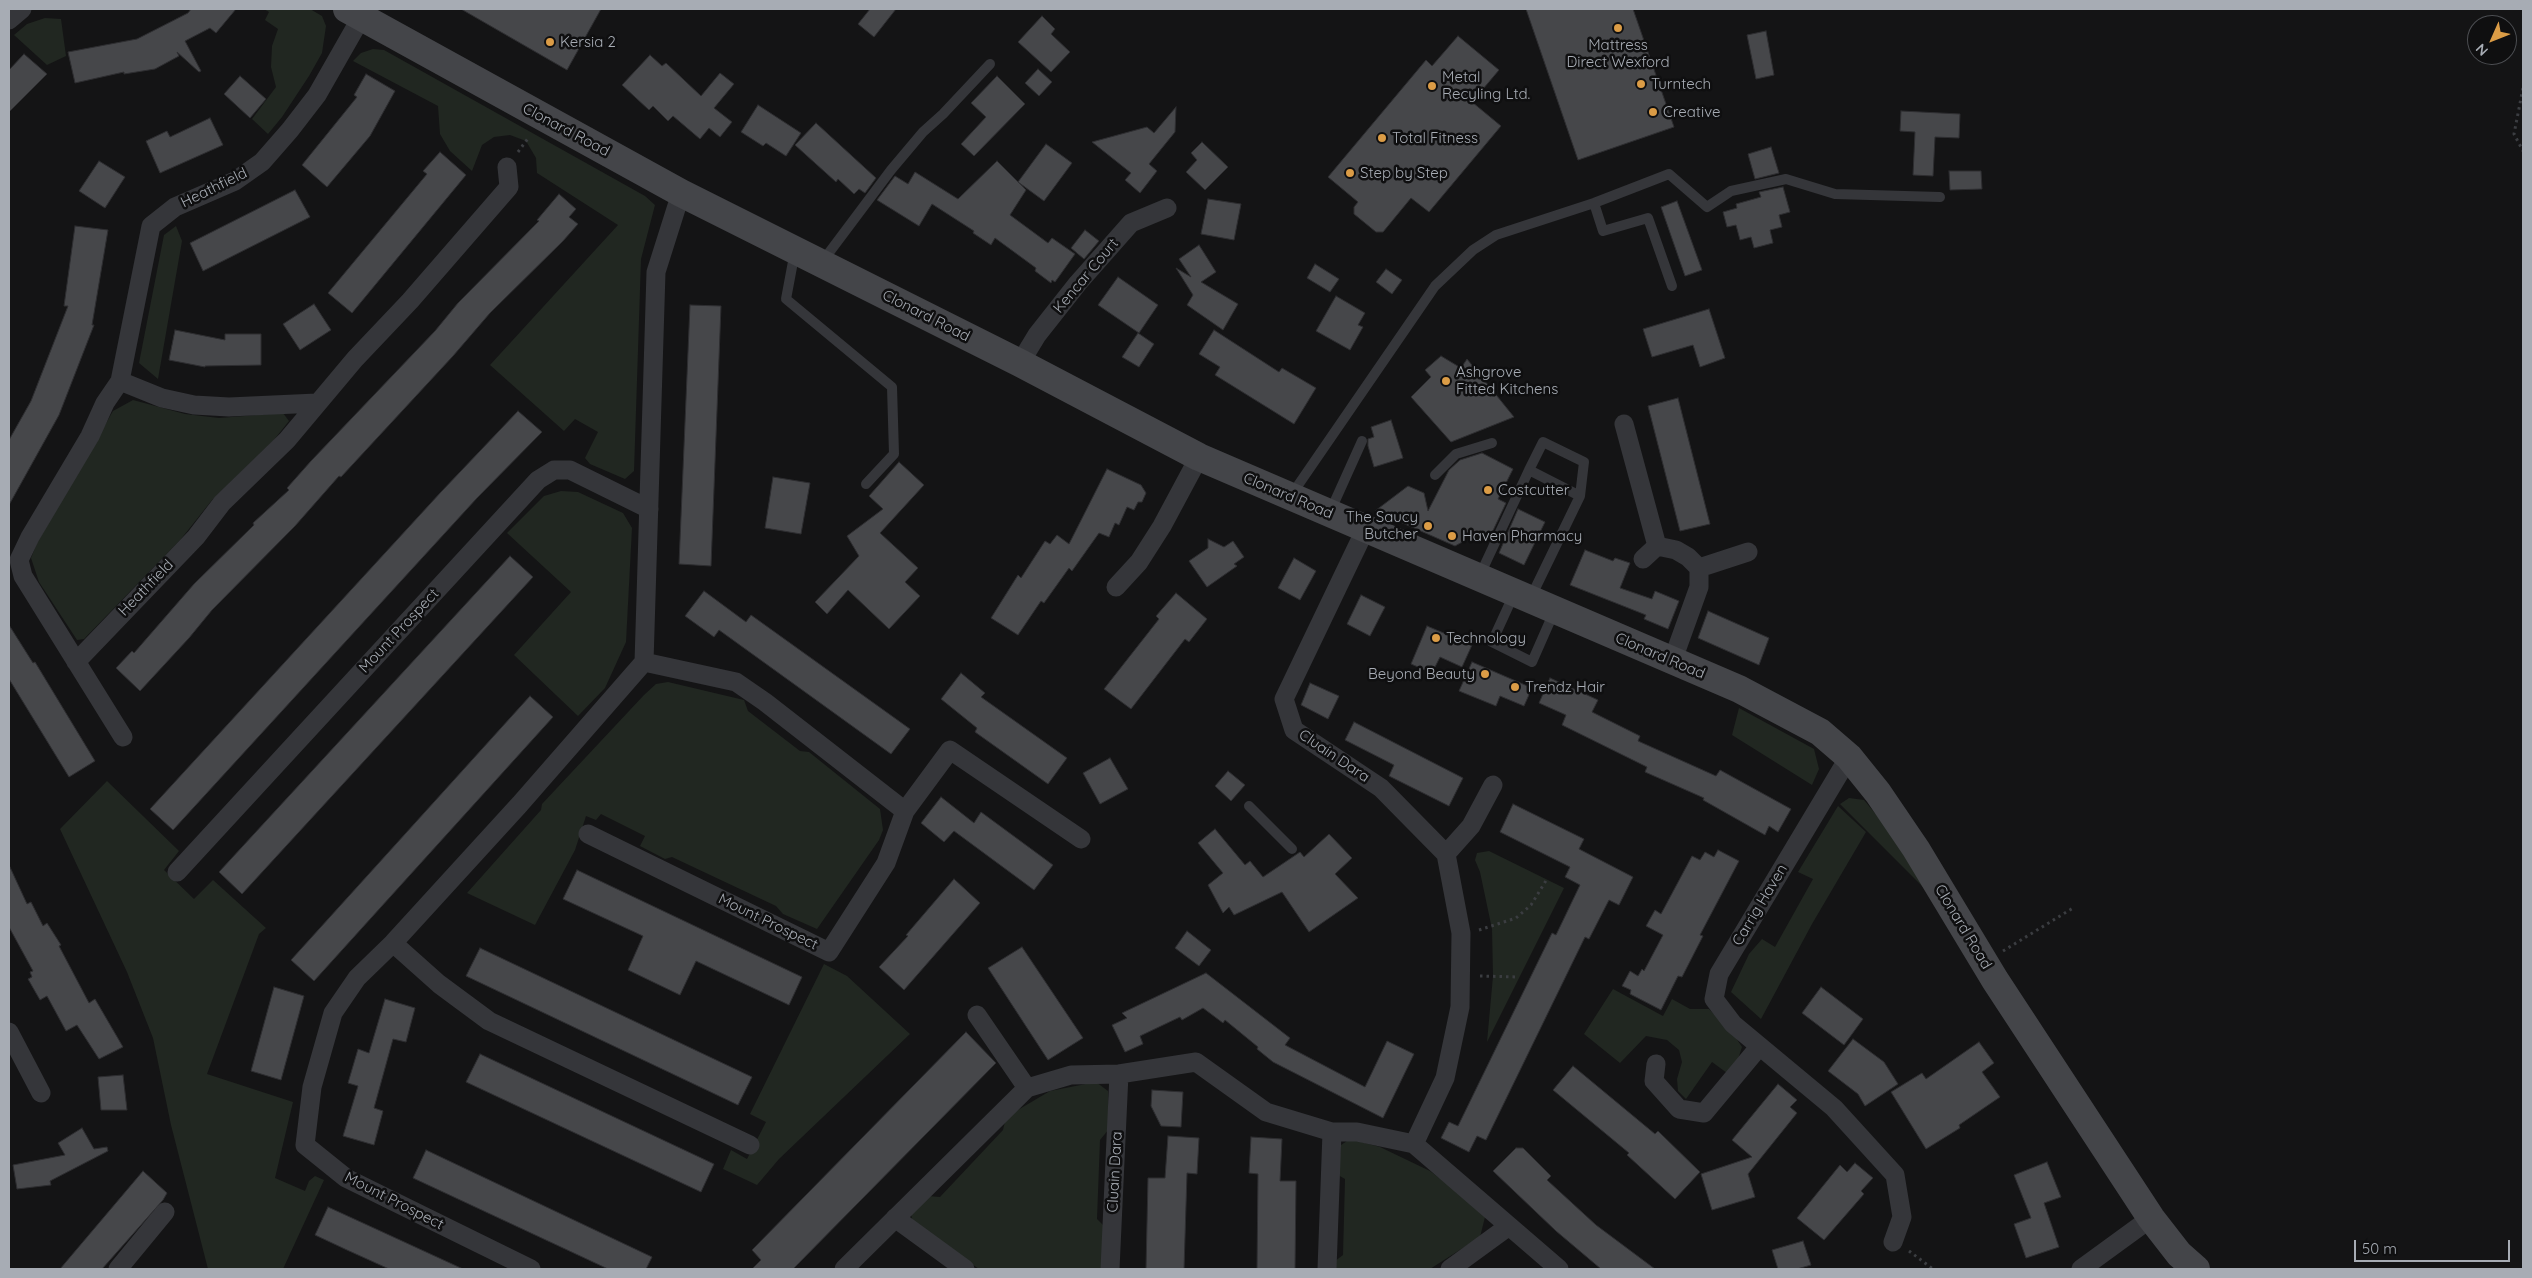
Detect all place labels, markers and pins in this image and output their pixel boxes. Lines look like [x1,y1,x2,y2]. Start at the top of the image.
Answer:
marker: Mattress Direct Wexford [1612,22,1624,34]
place label: Kersia 2 [560,33,616,51]
marker: Kersia 2 [544,36,556,48]
place label: Mattress Direct Wexford [1566,36,1670,71]
place label: Metal Recyling Ltd. [1442,68,1530,103]
place label: Turntech [1651,75,1711,93]
marker: Turntech [1635,78,1647,90]
marker: Metal Recyling Ltd. [1426,80,1438,92]
place label: Creative [1663,103,1720,121]
marker: Creative [1647,106,1659,118]
place label: Total Fitness [1392,129,1478,147]
marker: Total Fitness [1376,132,1388,144]
place label: Step by Step [1360,164,1448,182]
marker: Step by Step [1344,167,1356,179]
place label: Ashgrove Fitted Kitchens [1456,363,1558,398]
marker: Ashgrove Fitted Kitchens [1440,375,1452,387]
place label: Costcutter [1498,481,1570,499]
marker: Costcutter [1482,484,1494,496]
place label: The Saucy Butcher [1346,508,1418,543]
marker: The Saucy Butcher [1422,520,1434,532]
place label: Haven Pharmacy [1462,527,1582,545]
marker: Haven Pharmacy [1446,530,1458,542]
place label: Technology [1446,629,1526,647]
marker: Technology [1430,632,1442,644]
place label: Beyond Beauty [1368,665,1475,683]
marker: Beyond Beauty [1479,668,1491,680]
place label: Trendz Hair [1525,678,1605,696]
marker: Trendz Hair [1509,681,1521,693]

